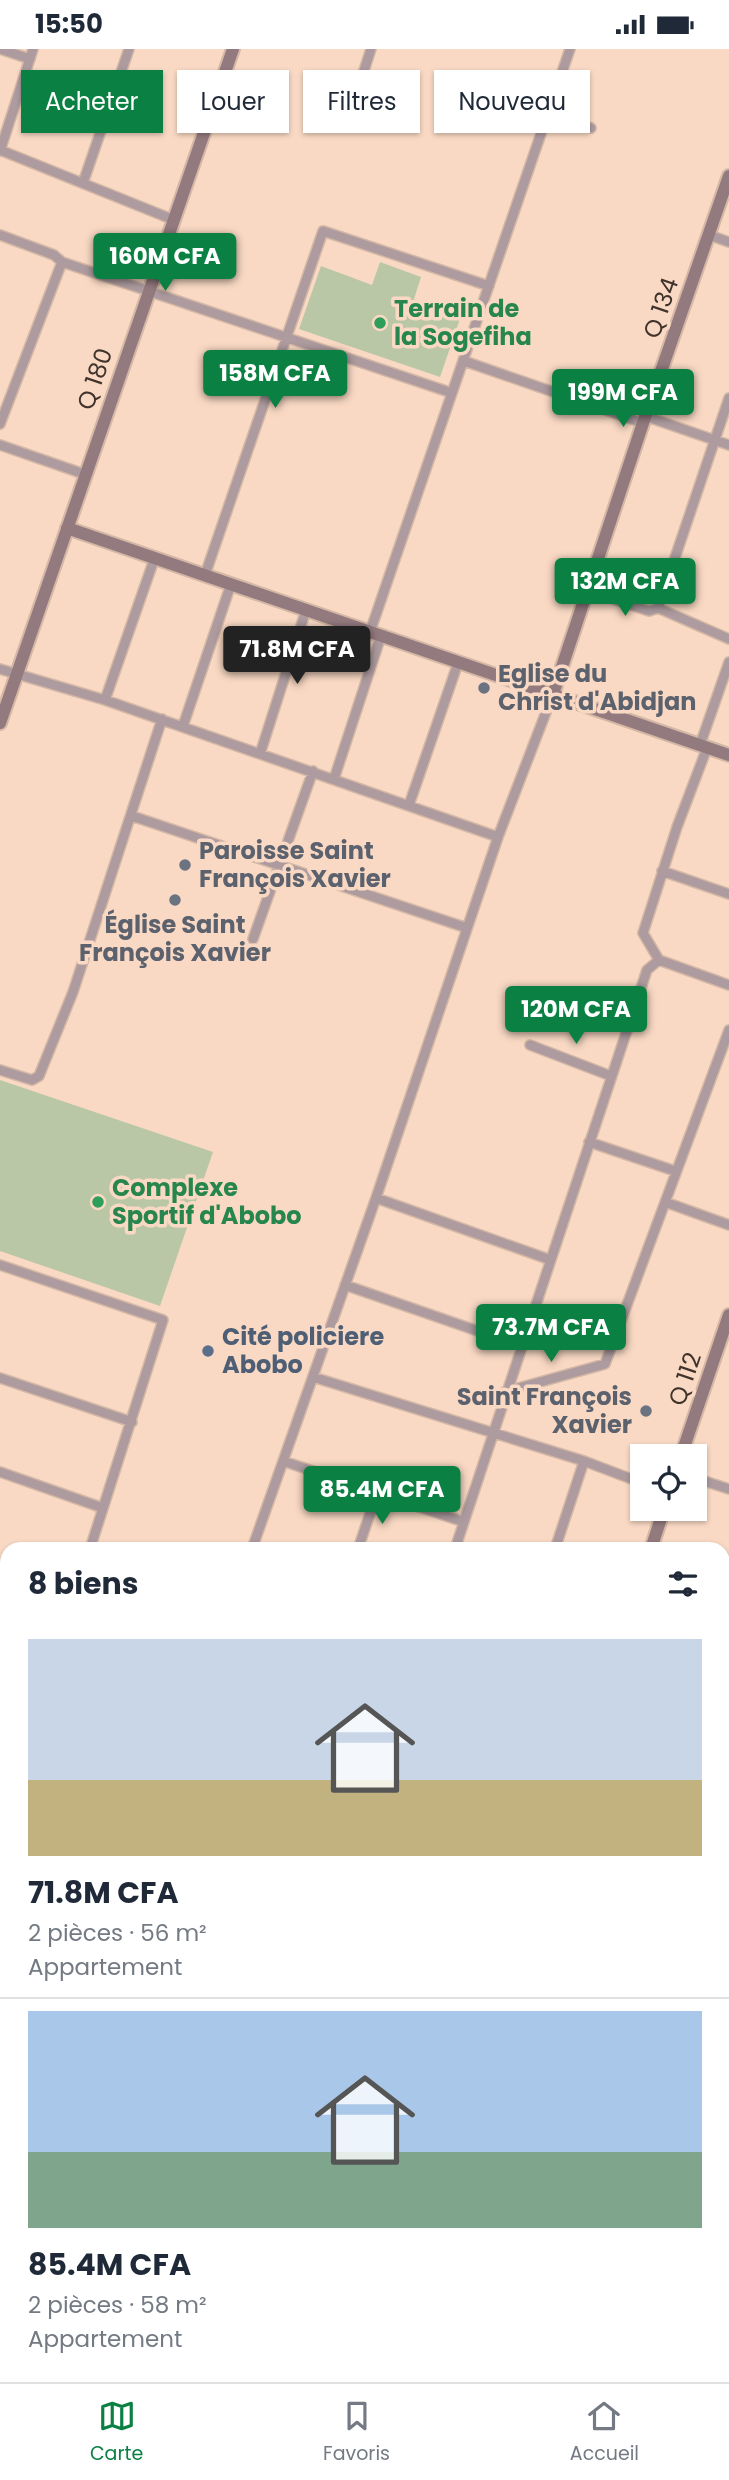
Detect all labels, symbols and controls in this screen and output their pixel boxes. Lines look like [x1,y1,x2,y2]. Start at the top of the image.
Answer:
text: 15:50 [35,6,103,42]
chip: Acheter [21,70,163,133]
chip: Louer [177,70,289,133]
chip: Filtres [303,70,420,133]
chip: Nouveau [434,70,590,133]
pin: 160M CFA [93,233,237,293]
text: 160M CFA [109,240,221,272]
street label: Q 134 [635,273,686,343]
place label: Terrain de la Sogefiha [394,292,532,353]
marker: Terrain de la Sogefiha [372,315,388,331]
street label: Q 180 [69,344,120,414]
pin: 158M CFA [203,351,347,410]
text: 158M CFA [219,357,331,389]
pin: 199M CFA [551,369,695,429]
text: 199M CFA [568,376,678,408]
pin: 132M CFA [553,559,697,618]
text: 132M CFA [571,565,679,597]
pin: 71.8M CFA [217,627,377,686]
text: 71.8M CFA [239,633,355,665]
place label: Eglise du Christ d'Abidjan [498,657,697,718]
marker: Eglise du Christ d'Abidjan [476,680,492,696]
place label: Paroisse Saint François Xavier [199,834,391,895]
marker: Paroisse Saint François Xavier [177,857,193,873]
marker: Église Saint François Xavier [167,892,183,908]
place label: Église Saint François Xavier [79,908,271,969]
pin: 120M CFA [504,986,648,1046]
text: 120M CFA [521,993,631,1025]
place label: Complexe Sportif d'Abobo [112,1171,302,1232]
marker: Complexe Sportif d'Abobo [90,1194,106,1210]
pin: 73.7M CFA [471,1305,631,1364]
text: 73.7M CFA [492,1311,610,1343]
place label: Cité policiere Abobo [222,1320,384,1381]
marker: Cité policiere Abobo [200,1343,216,1359]
street label: Q 112 [660,1348,709,1410]
place label: Saint François Xavier [457,1380,632,1441]
marker: Saint François Xavier [638,1403,654,1419]
map controls [630,1444,707,1521]
button: locate [630,1444,707,1521]
pin: 85.4M CFA [302,1467,462,1526]
text: 85.4M CFA [320,1473,444,1505]
text: 8 biens [28,1562,138,1605]
icon: filters [664,1565,702,1603]
icon: home [302,1685,428,1811]
text: 71.8M CFA [28,1871,179,1914]
text: 2 pièces · 56 m² [28,1917,207,1949]
text: Appartement [28,1951,182,1983]
icon: home [302,2057,428,2183]
text: 85.4M CFA [28,2243,191,2286]
text: 2 pièces · 58 m² [28,2289,207,2321]
text: Appartement [28,2323,182,2355]
tab: Carte [90,2397,143,2468]
tab: Favoris [323,2397,390,2468]
tab: Accueil [570,2397,639,2468]

